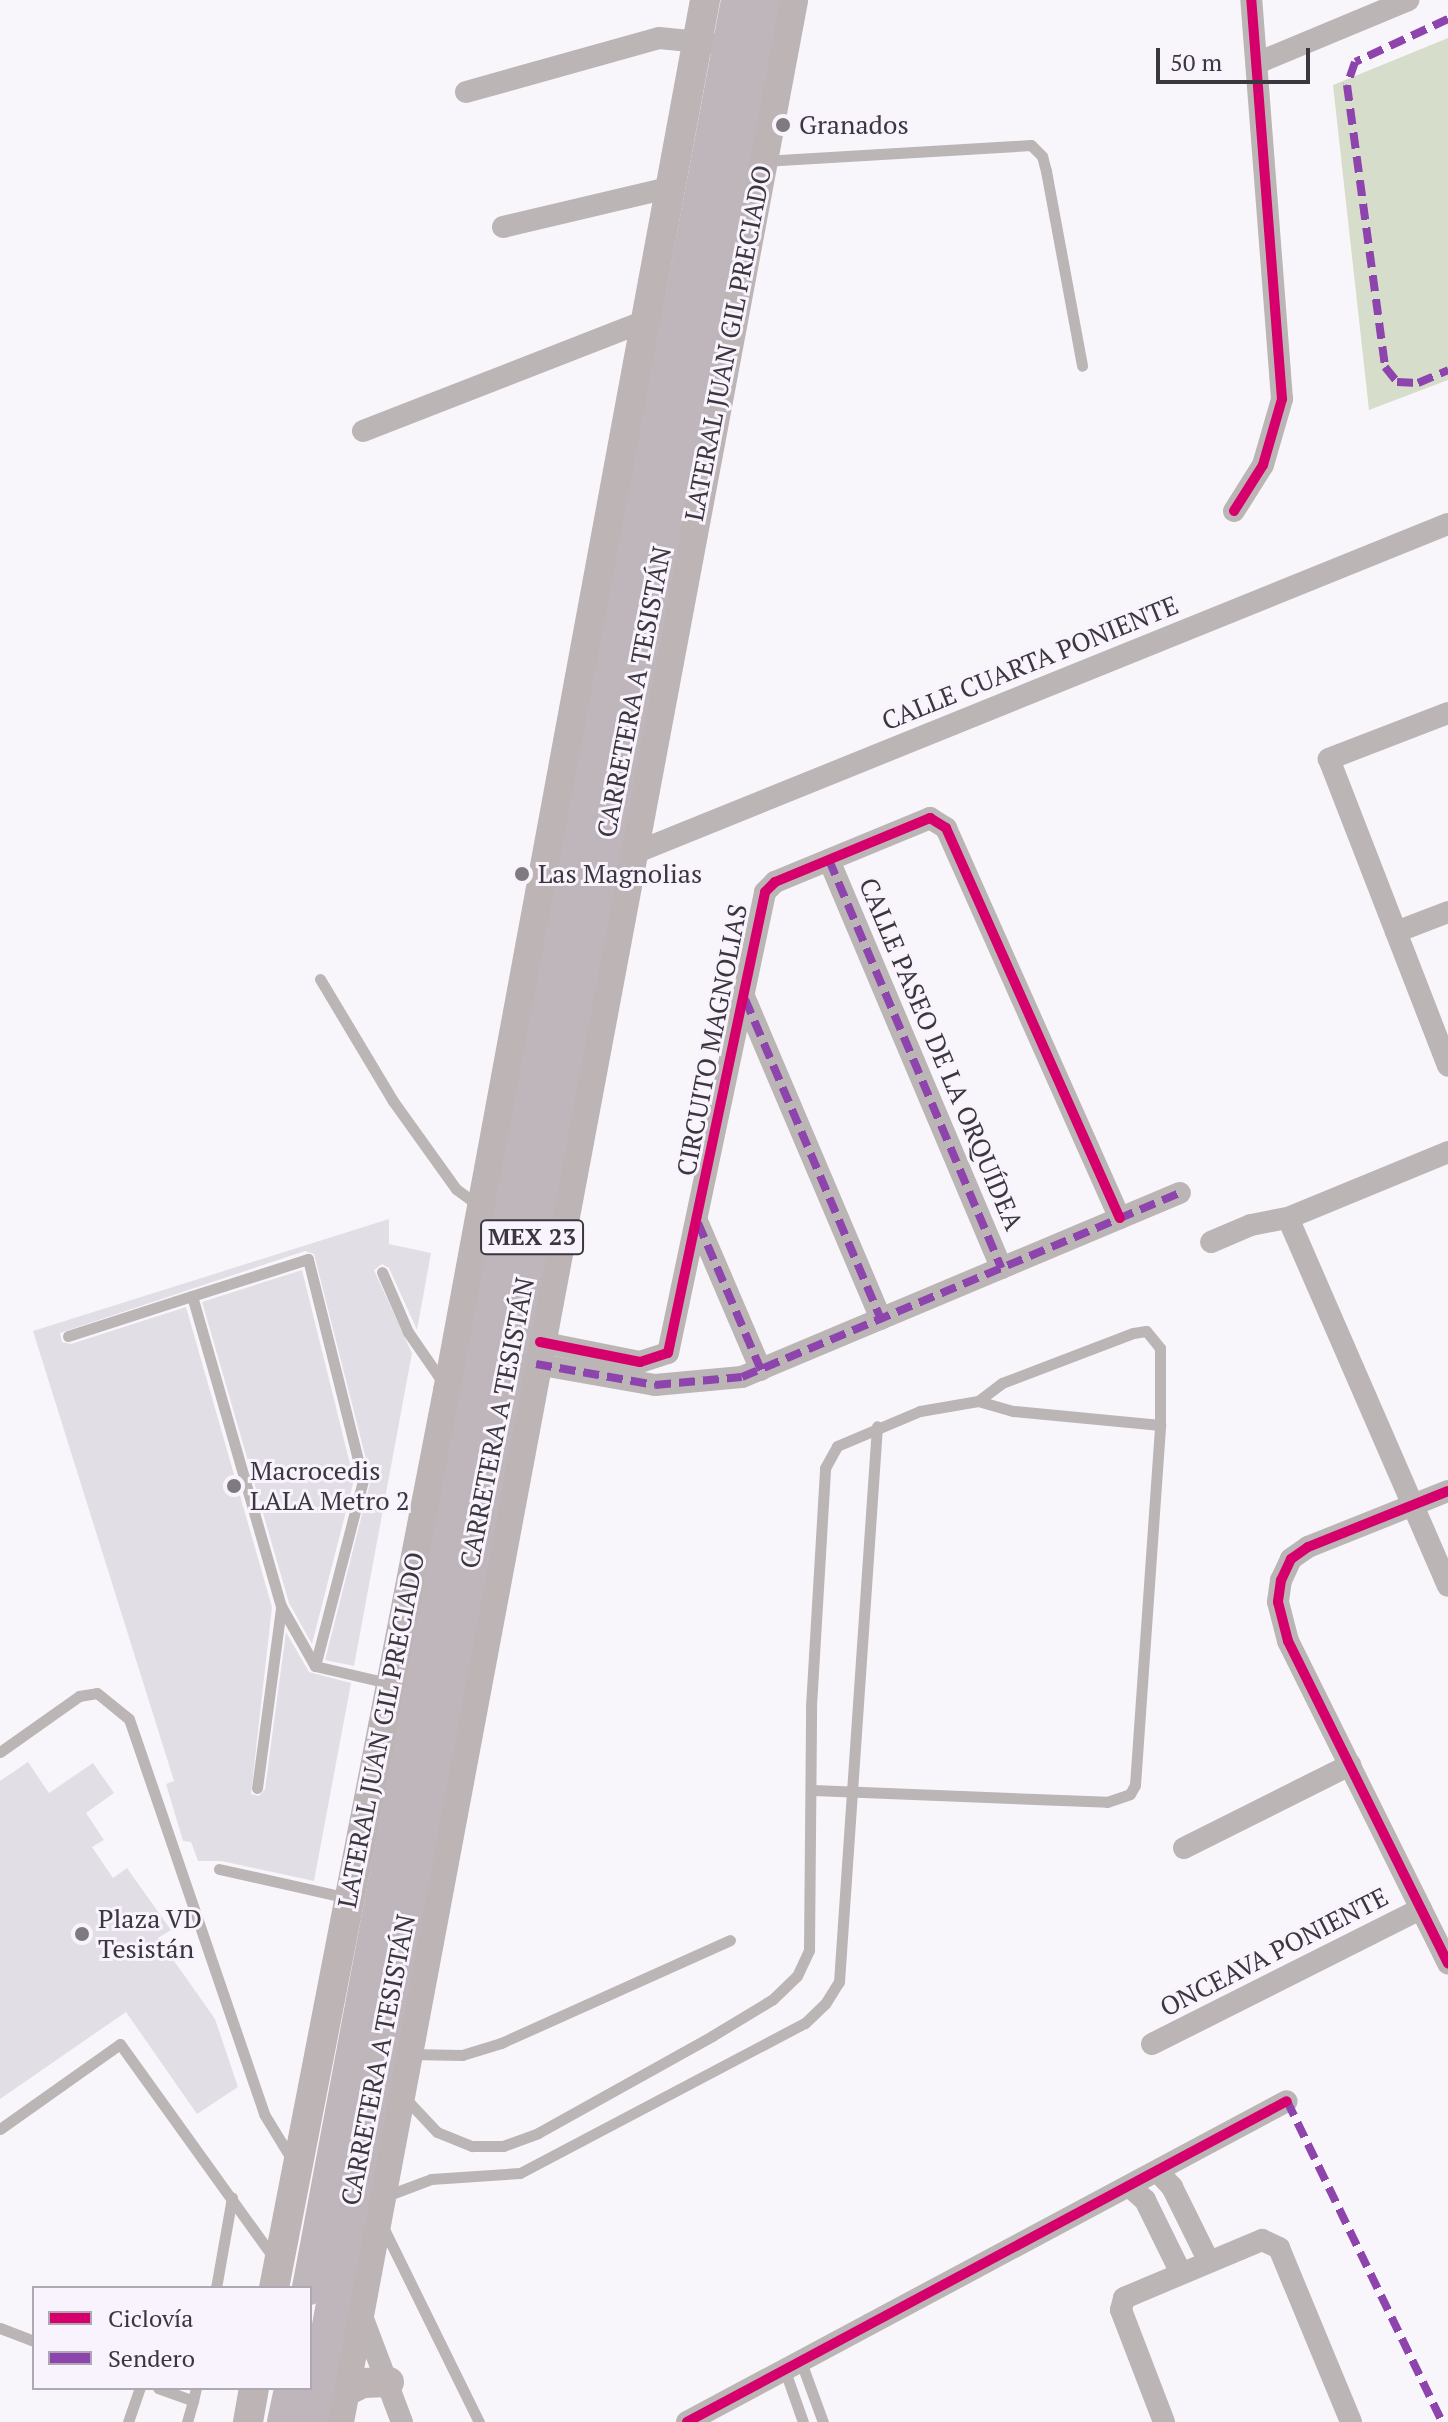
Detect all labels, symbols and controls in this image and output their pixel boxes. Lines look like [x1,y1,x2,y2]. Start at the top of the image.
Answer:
scale bar [1160,32,1314,82]
text: 50 m [1170,46,1222,78]
place label: Granados [799,109,909,141]
marker: Granados [774,116,792,134]
street label: LATERAL JUAN GIL PRECIADO [678,163,778,523]
street label: CARRETERA A TESISTÁN [590,543,678,841]
street label: CALLE CUARTA PONIENTE [877,589,1183,737]
place label: Las Magnolias [538,858,702,890]
marker: Las Magnolias [513,865,531,883]
street label: CALLE PASEO DE LA ORQUÍDEA [852,873,1030,1235]
street label: CIRCUITO MAGNOLIAS [670,901,754,1179]
road number: MEX 23 [480,1217,584,1257]
street label: CARRETERA A TESISTÁN [453,1274,541,1572]
place label: Macrocedis LALA Metro 2 [250,1455,410,1516]
marker: Macrocedis LALA Metro 2 [225,1477,243,1495]
street label: LATERAL JUAN GIL PRECIADO [331,1550,431,1910]
street label: ONCEAVA PONIENTE [1155,1881,1393,2023]
place label: Plaza VD Tesistán [98,1903,203,1964]
street label: CARRETERA A TESISTÁN [334,1911,422,2209]
marker: Plaza VD Tesistán [73,1925,91,1943]
legend [32,2286,312,2390]
text: Ciclovía [108,2302,193,2334]
text: Sendero [108,2342,195,2374]

